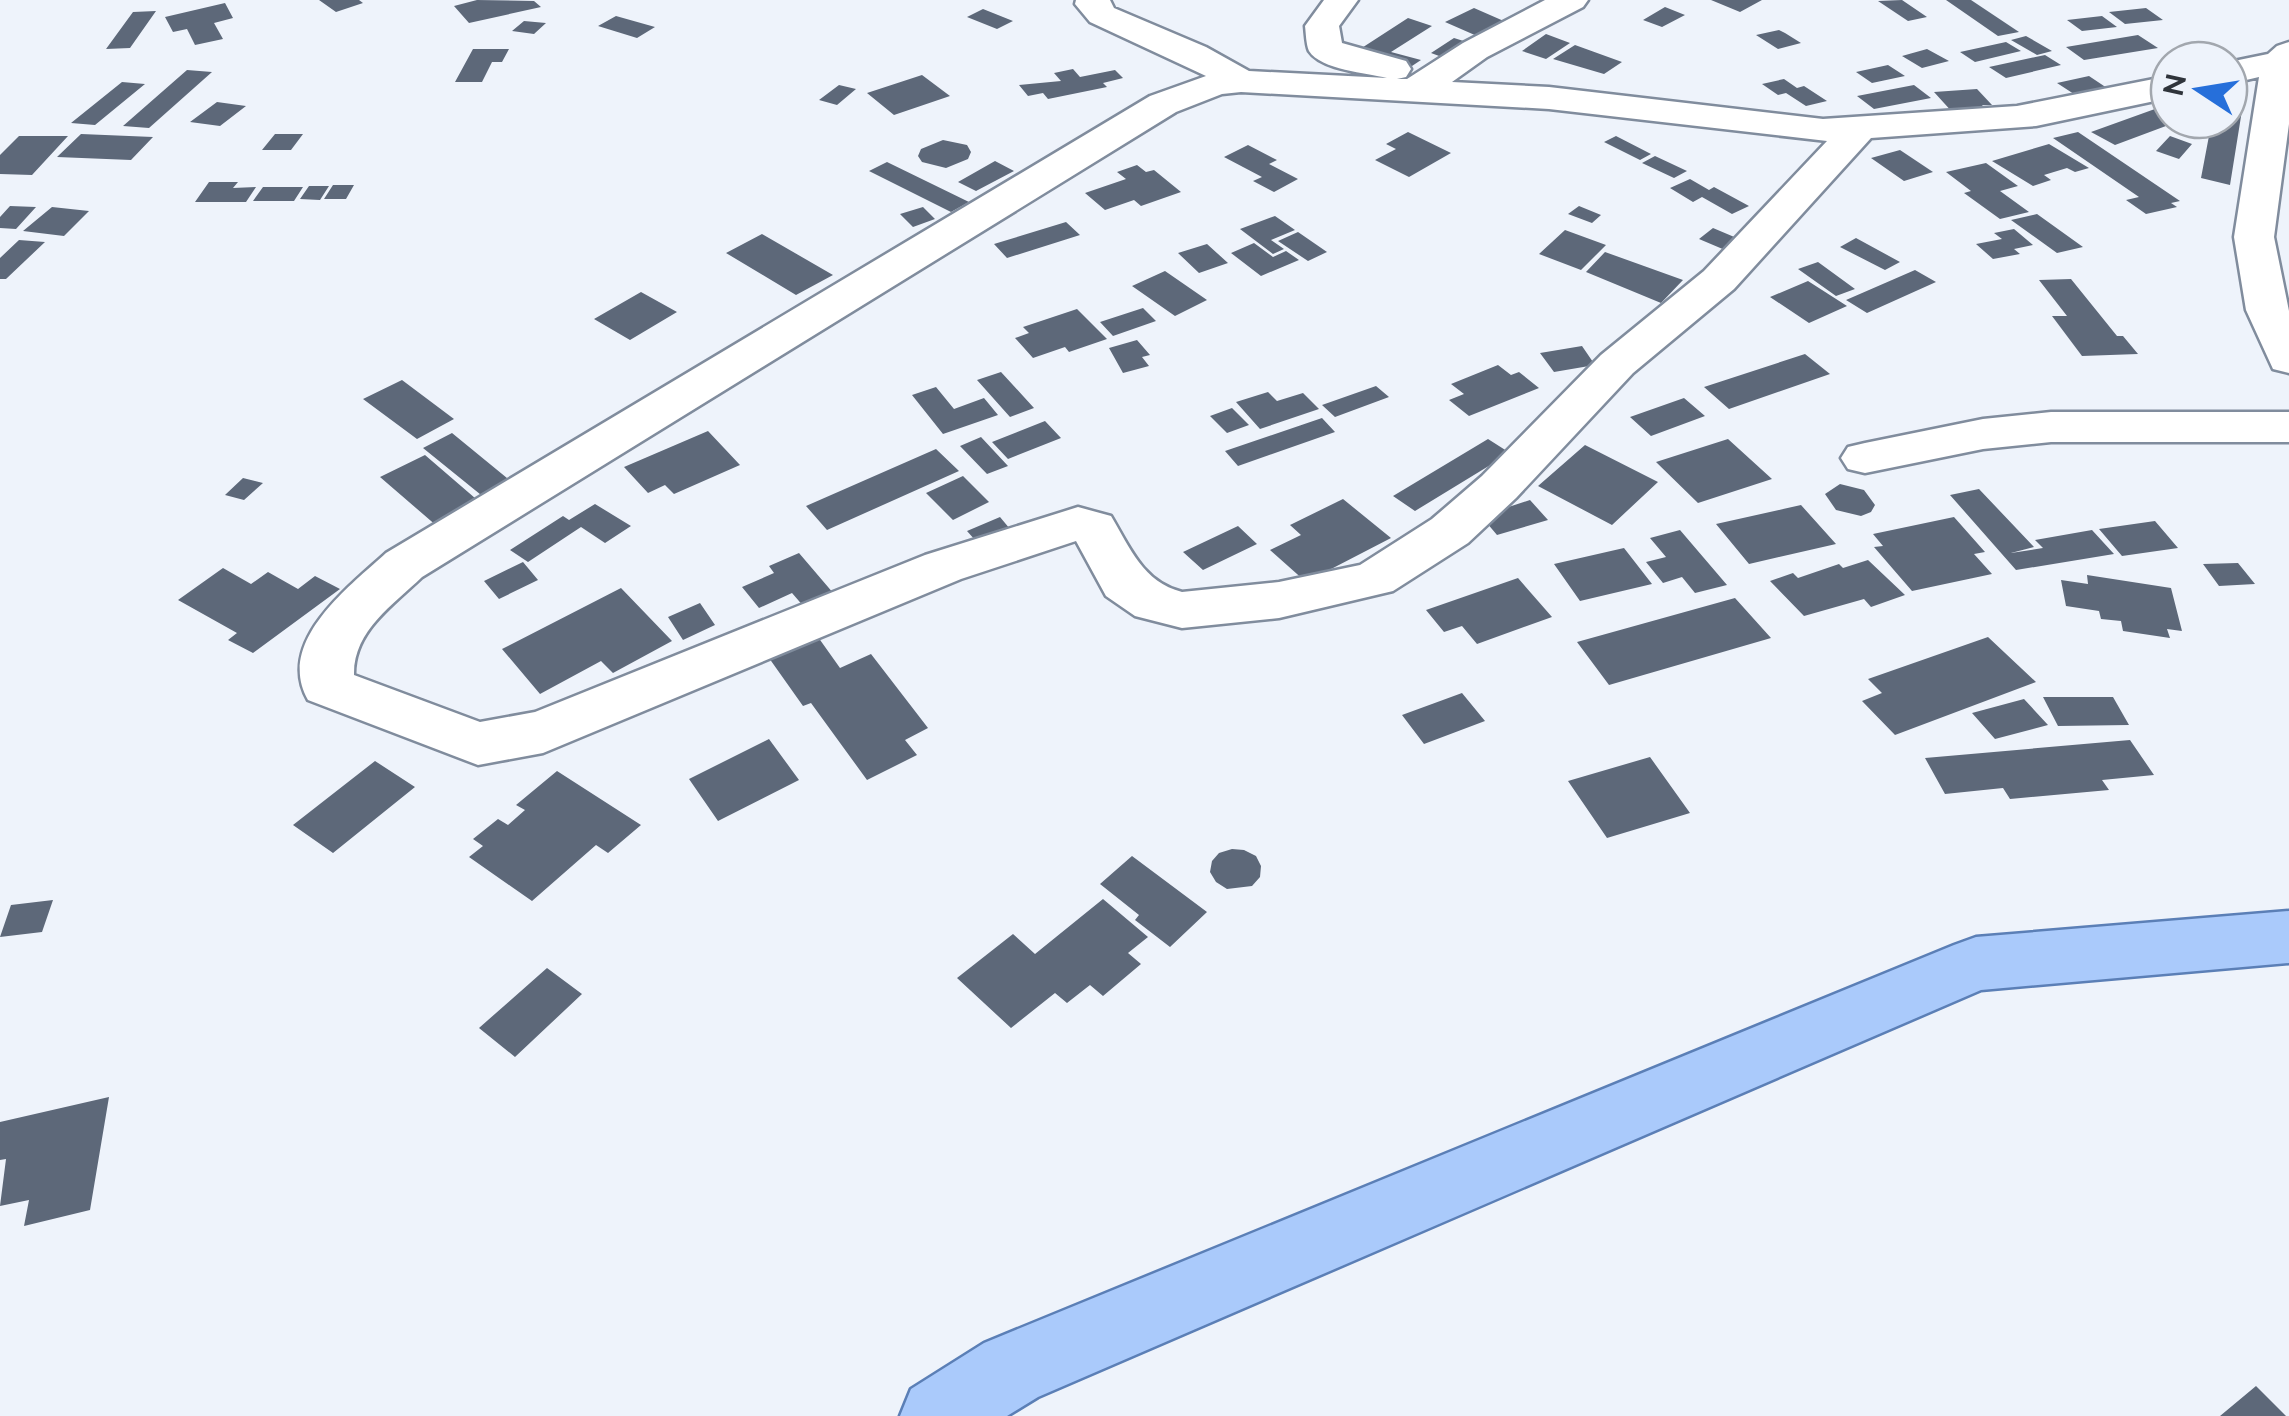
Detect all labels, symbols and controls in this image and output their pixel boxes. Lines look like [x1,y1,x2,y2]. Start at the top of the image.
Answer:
north arrow [2149,40,2249,140]
text: N [2157,71,2193,99]

